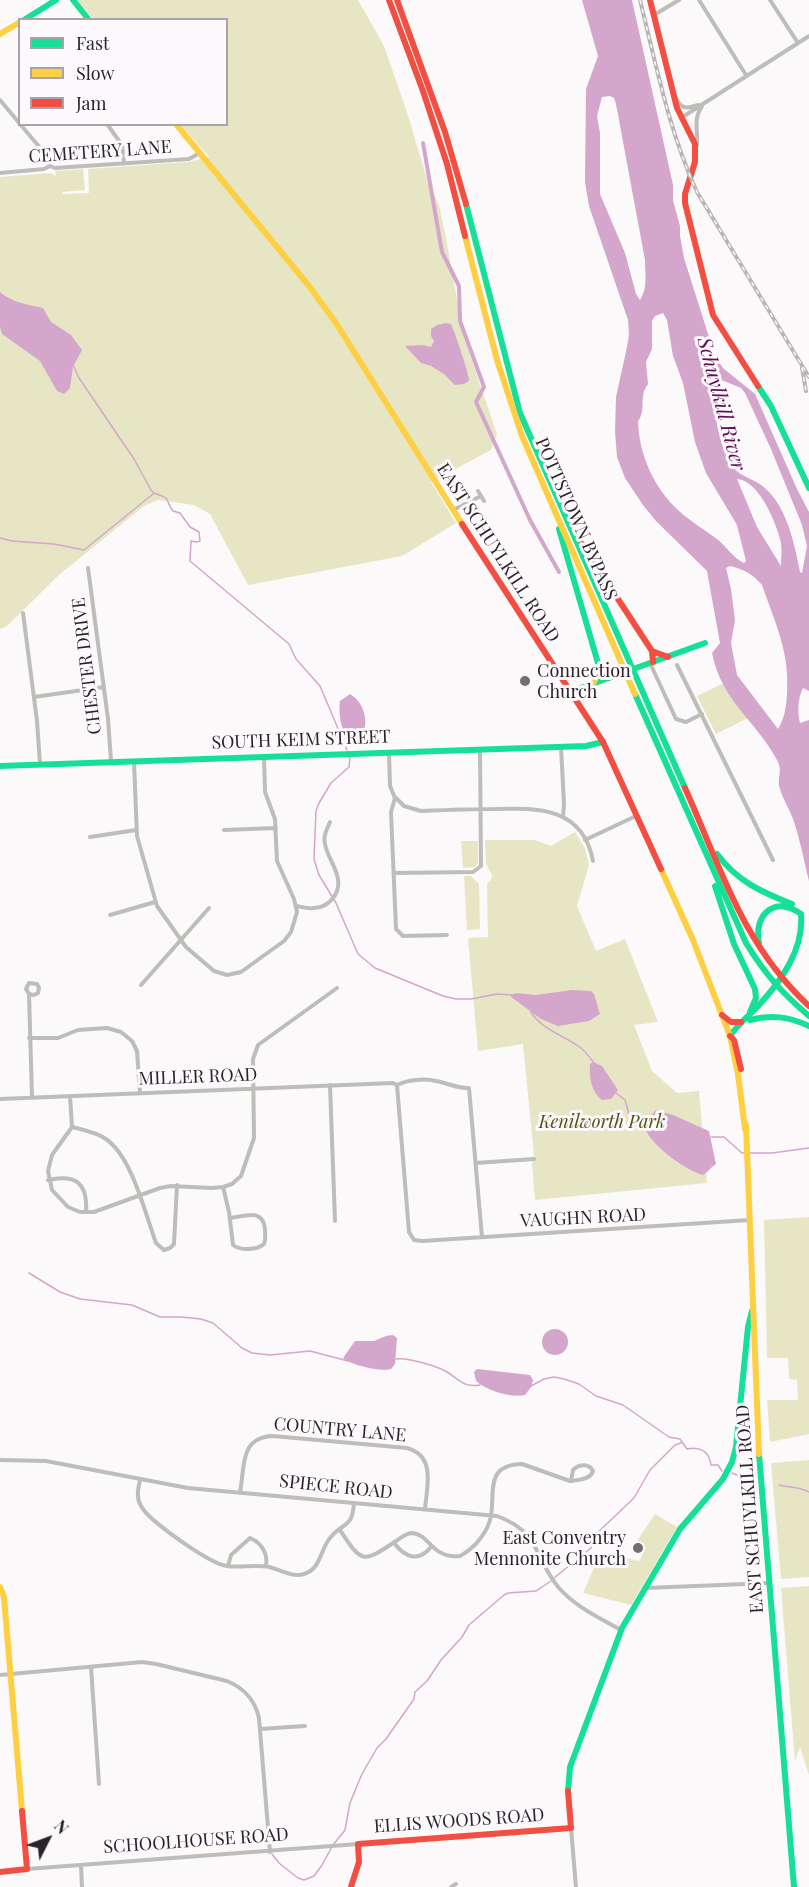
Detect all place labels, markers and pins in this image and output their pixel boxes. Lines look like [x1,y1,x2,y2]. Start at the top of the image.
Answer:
place label: Connection Church [537,660,631,702]
marker: Connection Church [518,674,532,688]
place label: East Conventry Mennonite Church [474,1527,626,1570]
marker: East Conventry Mennonite Church [631,1541,645,1555]

